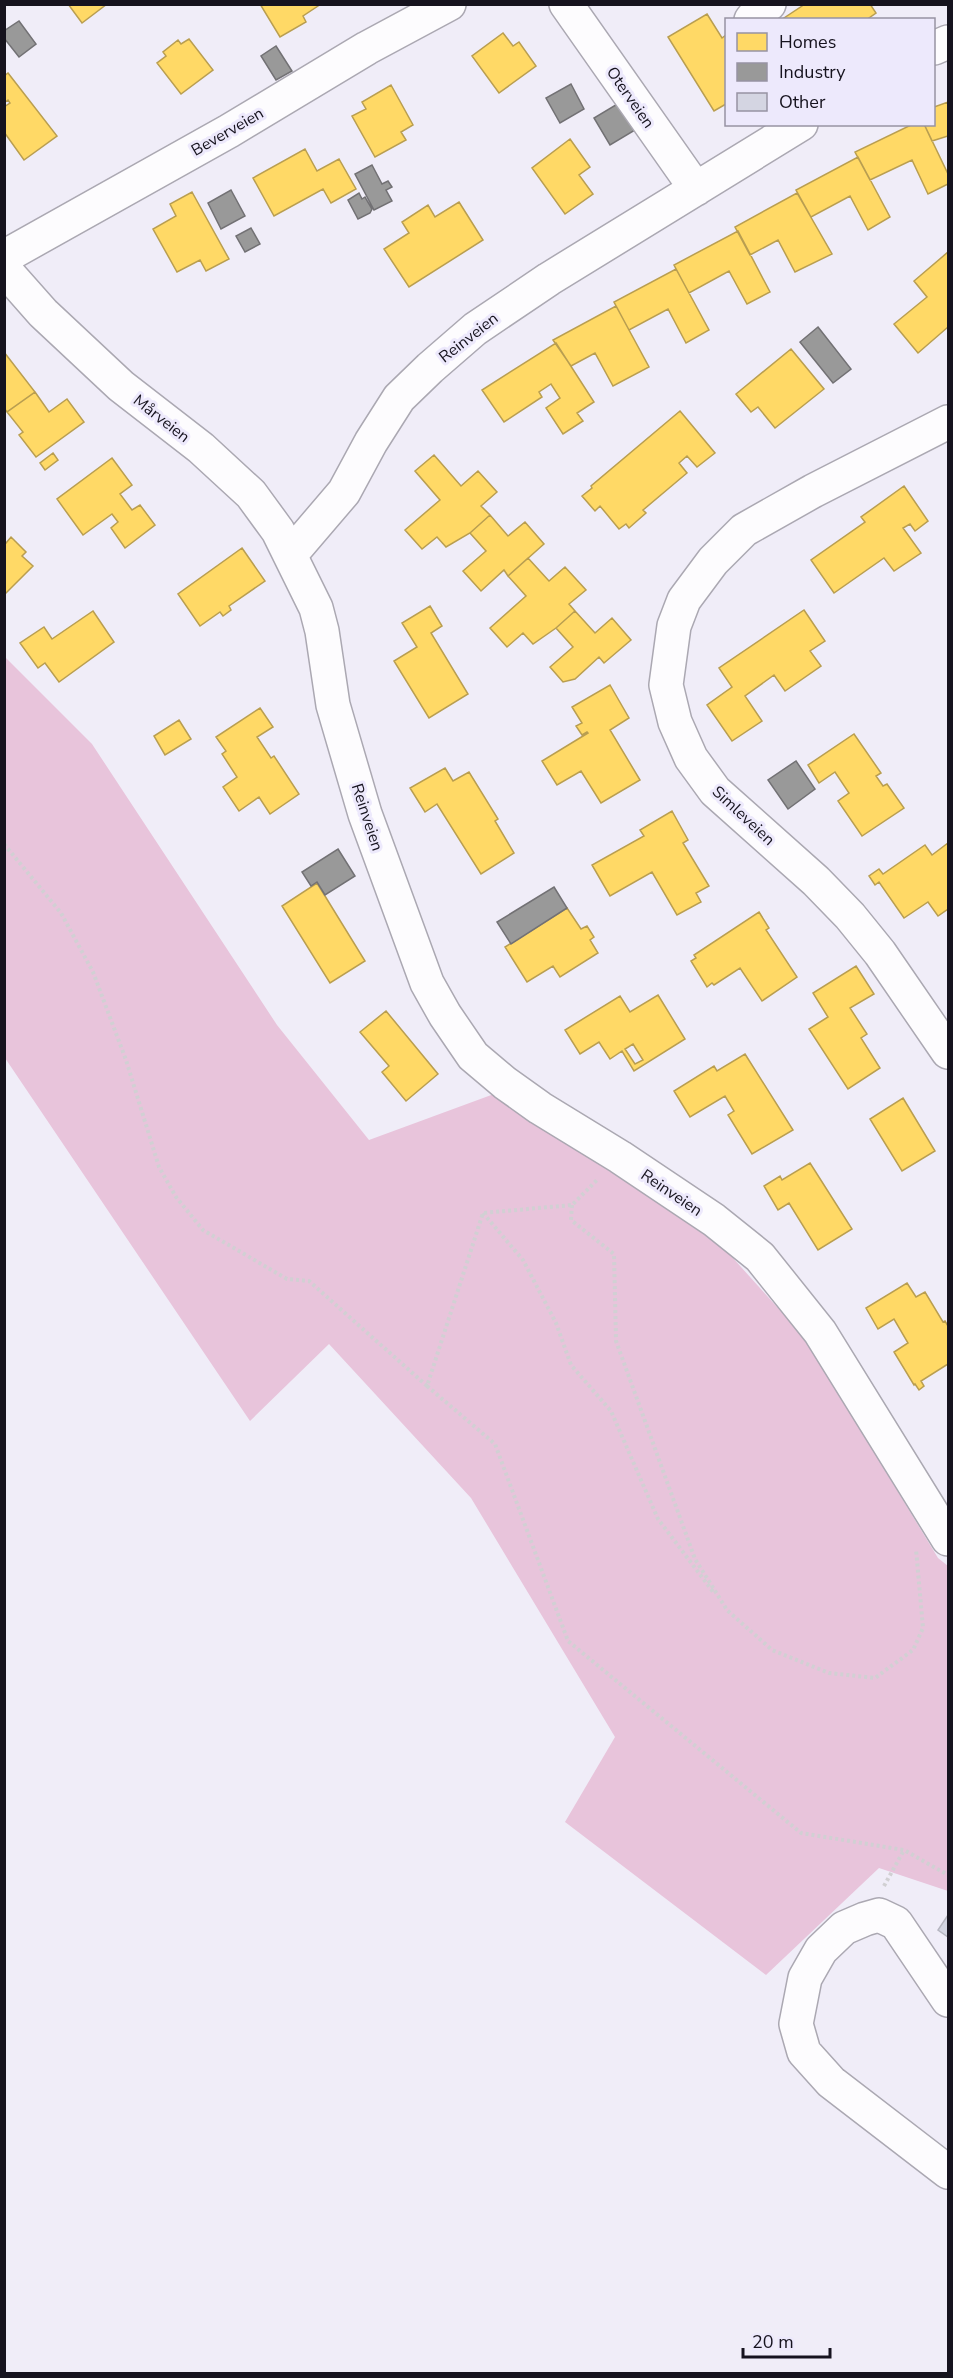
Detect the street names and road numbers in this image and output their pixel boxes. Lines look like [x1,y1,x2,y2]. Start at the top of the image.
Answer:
street label: Oterveien [601,62,659,133]
street label: Beverveien [187,102,268,161]
street label: Reinveien [434,308,503,368]
street label: Mårveien [128,390,194,448]
street label: Reinveien [346,781,388,854]
street label: Simleveien [707,781,779,850]
street label: Reinveien [636,1164,706,1221]

